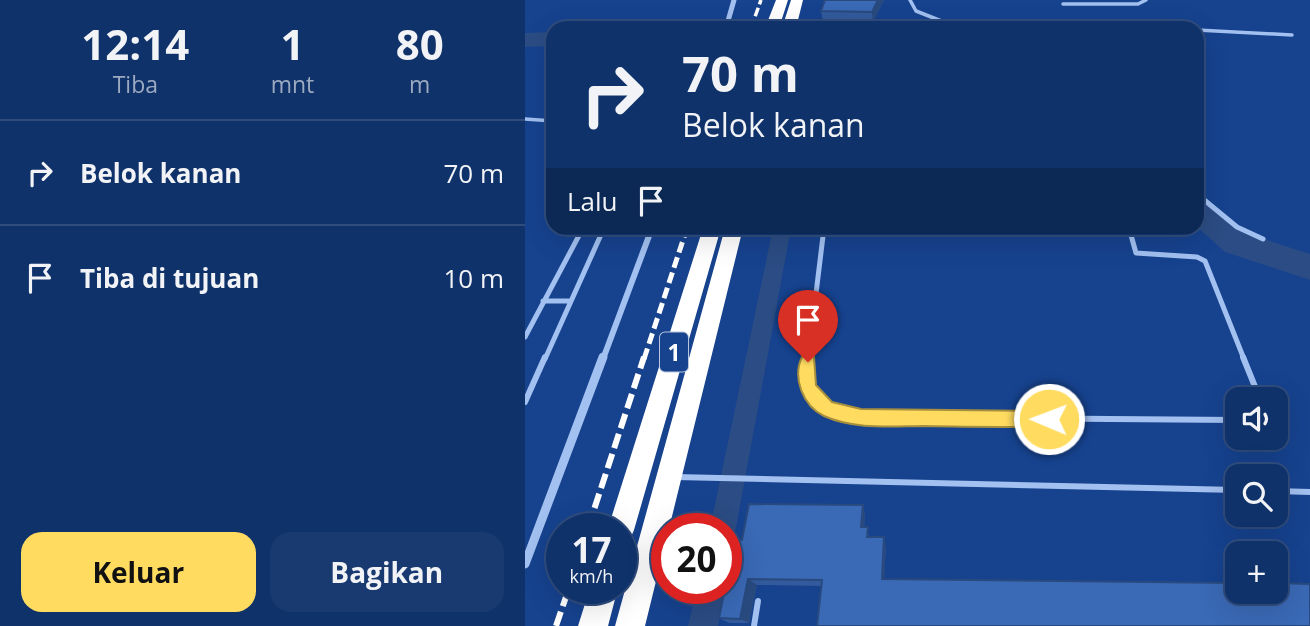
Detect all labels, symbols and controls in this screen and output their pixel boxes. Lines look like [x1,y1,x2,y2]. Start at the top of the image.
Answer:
text: 12:14 [81,15,189,72]
text: 1 [281,15,305,72]
text: 80 [396,15,444,72]
text: 70 m [682,40,799,106]
icon: right [567,49,658,140]
text: Tiba [113,68,158,100]
text: mnt [271,68,314,100]
text: m [409,68,430,100]
text: Belok kanan [682,103,865,146]
icon: right [21,154,59,192]
text: Belok kanan [80,155,241,191]
text: 70 m [443,155,504,191]
icon: arrive [632,182,670,220]
text: Lalu [567,183,618,219]
icon: arrive [21,259,59,297]
text: Tiba di tujuan [80,260,259,296]
text: 10 m [443,260,504,296]
pin [778,290,838,362]
icon: arrive [789,301,827,339]
road number: 1 [660,332,688,372]
position arrow [1012,382,1086,456]
map controls [1225,387,1288,604]
button: sound [1225,387,1288,450]
button: search [1225,464,1288,527]
speed limit sign: 20 [651,513,742,604]
text: 17 [571,526,612,573]
button: Keluar [21,532,256,612]
button: Bagikan [270,532,504,612]
button: + [1225,541,1288,604]
text: km/h [570,564,613,588]

